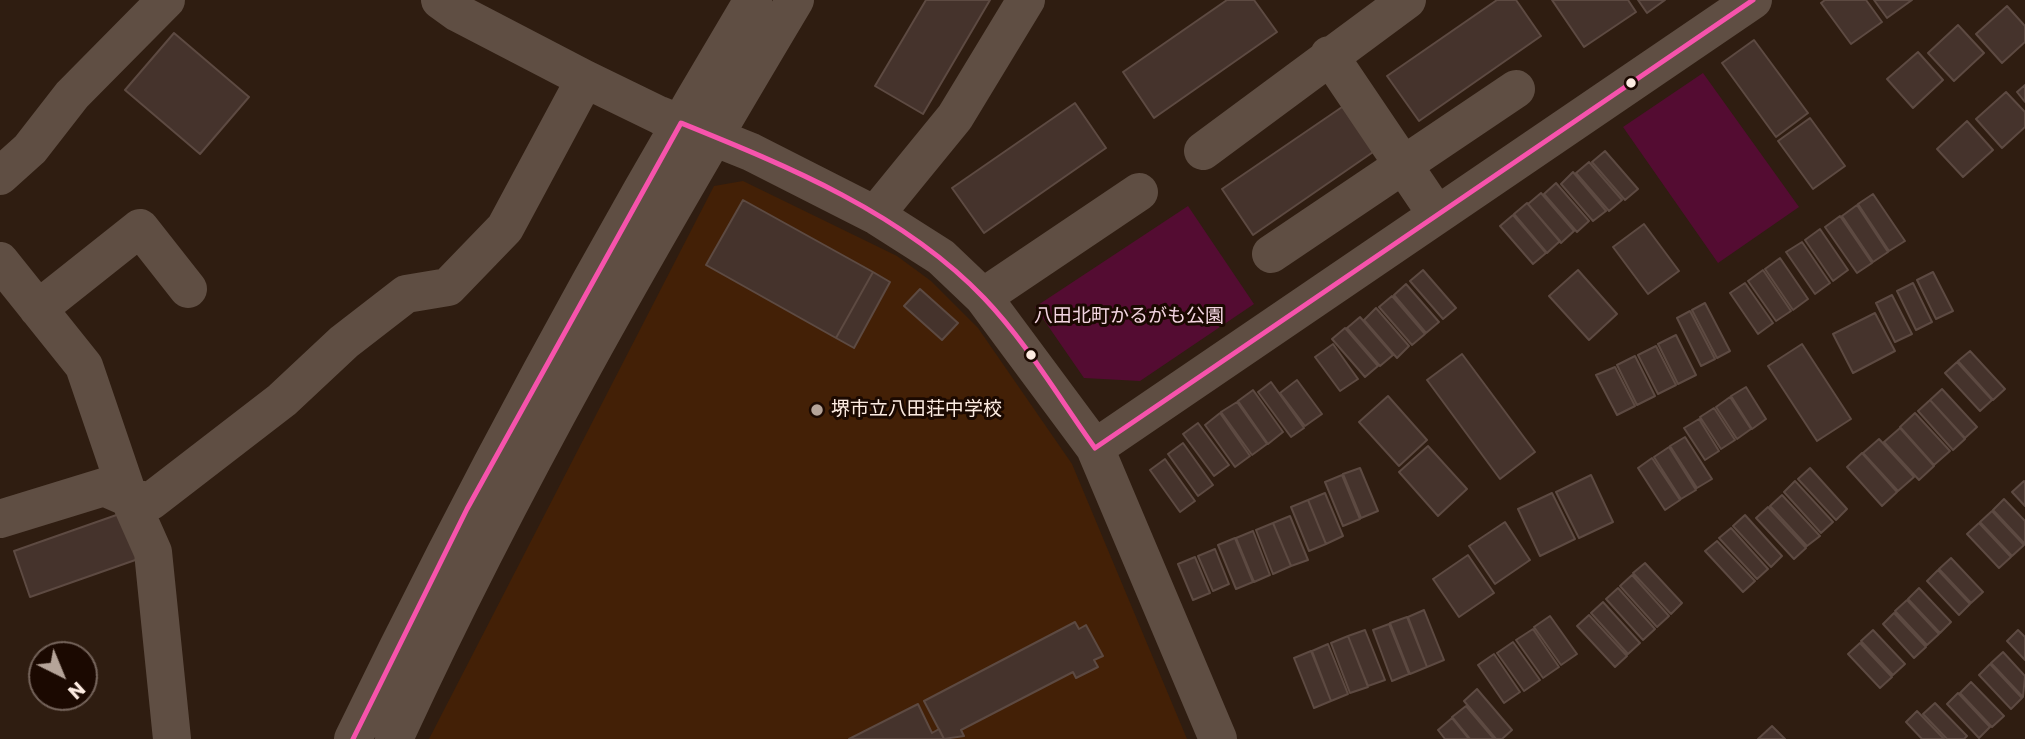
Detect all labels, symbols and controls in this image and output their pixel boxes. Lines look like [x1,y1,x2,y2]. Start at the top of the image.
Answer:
unlabelled marker [1624,76,1638,90]
park label: 八田北町かるがも公園 [1034,306,1224,328]
unlabelled marker [1024,348,1038,362]
place label: 堺市立八田荘中学校 [831,399,1002,421]
marker: 堺市立八田荘中学校 [809,402,825,418]
north arrow [28,641,98,711]
text: N [62,676,91,705]

